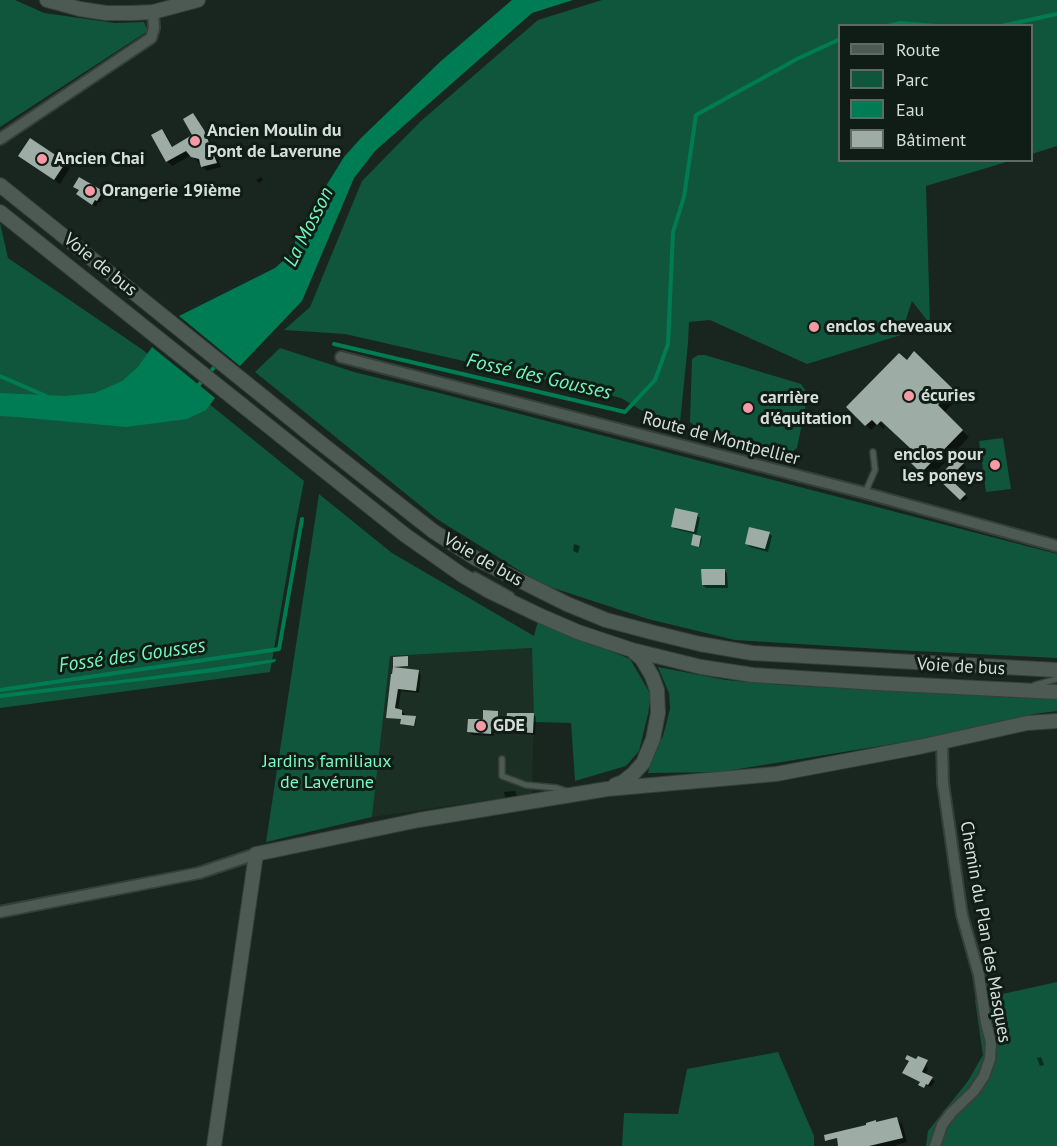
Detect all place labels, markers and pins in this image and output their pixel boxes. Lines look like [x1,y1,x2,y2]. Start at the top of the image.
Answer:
place label: Ancien Moulin du Pont de Laverune [207,120,341,162]
marker: Ancien Moulin du Pont de Laverune [188,134,202,148]
place label: Ancien Chai [54,148,144,170]
marker: Ancien Chai [35,152,49,166]
place label: Orangerie 19ième [102,180,241,202]
marker: Orangerie 19ième [83,184,97,198]
place label: enclos cheveaux [826,316,952,338]
marker: enclos cheveaux [807,320,821,334]
place label: écuries [921,385,975,407]
place label: carrière d'équitation [760,387,851,430]
marker: écuries [902,389,916,403]
marker: carrière d'équitation [741,401,755,415]
place label: enclos pour les poneys [894,444,983,486]
marker: enclos pour les poneys [988,458,1002,472]
place label: GDE [493,715,525,737]
marker: GDE [474,719,488,733]

